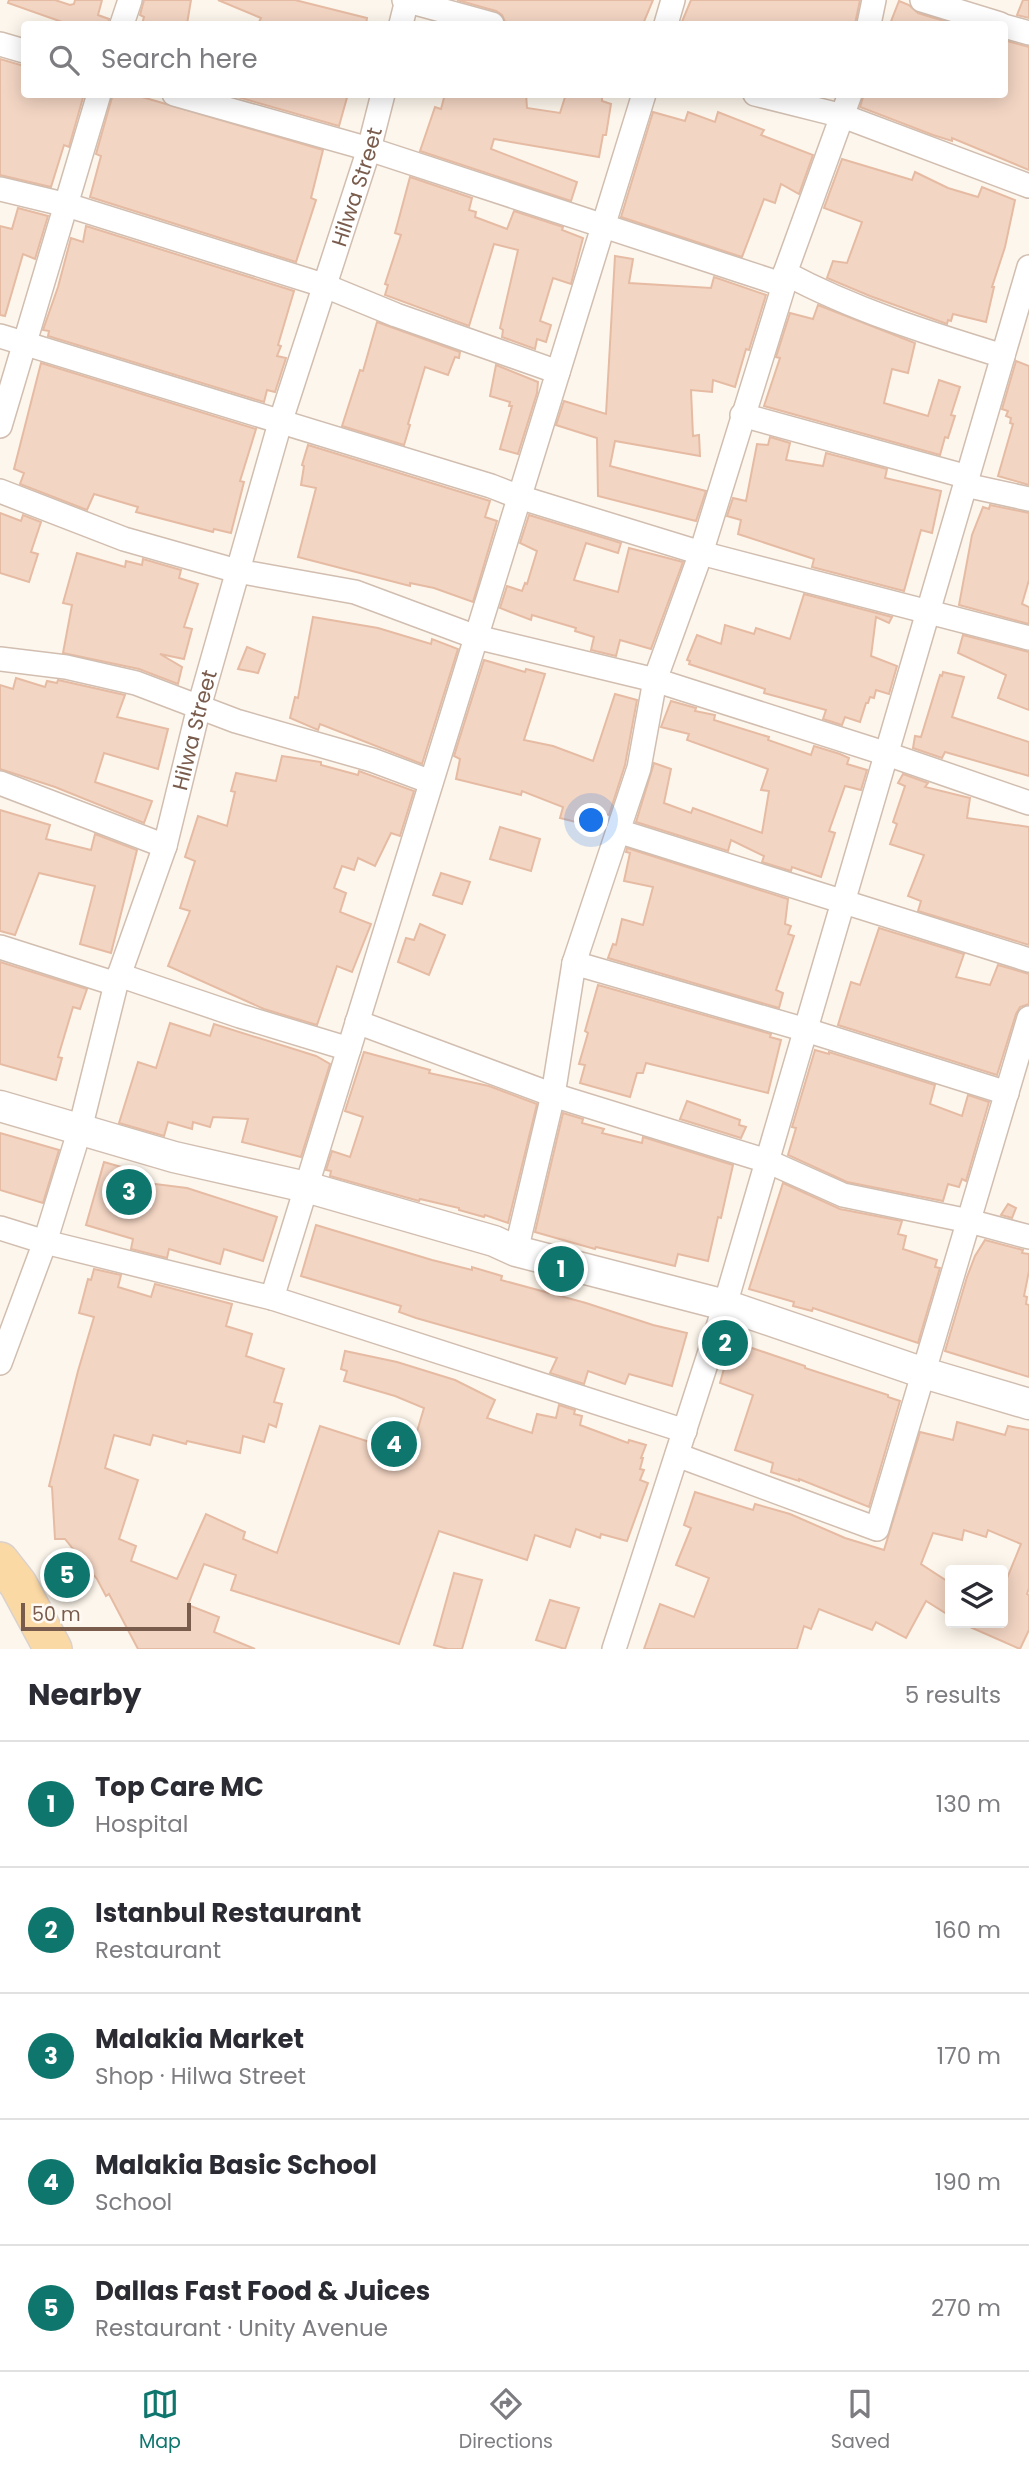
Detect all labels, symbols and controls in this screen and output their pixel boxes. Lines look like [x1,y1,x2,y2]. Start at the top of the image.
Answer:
search box [21,21,1008,98]
icon: search [45,41,83,79]
text: Search here [101,41,258,77]
street label: Hilwa Street [324,124,388,250]
street label: Hilwa Street [165,666,223,793]
your location [574,803,608,837]
pin: 3 [106,1166,152,1218]
pin: 1 [538,1243,584,1295]
pin: 2 [702,1317,748,1369]
pin: 4 [371,1418,417,1470]
pin: 5 [44,1549,90,1601]
map controls [945,1565,1008,1628]
button: layers [945,1565,1008,1628]
scale bar [21,1600,191,1632]
text: 50 m [32,1601,81,1628]
text: Nearby [28,1673,142,1716]
text: 5 results [905,1679,1001,1711]
text: Top Care MC [95,1769,264,1805]
text: 1 [47,1788,55,1820]
text: 130 m [936,1788,1001,1820]
text: Hospital [95,1808,188,1840]
text: Istanbul Restaurant [95,1895,361,1931]
text: 2 [44,1914,58,1946]
text: 160 m [935,1914,1001,1946]
text: Restaurant [95,1934,221,1966]
text: Malakia Market [95,2021,304,2057]
text: 3 [44,2040,58,2072]
text: 170 m [937,2040,1001,2072]
text: Shop · Hilwa Street [95,2060,306,2092]
text: Malakia Basic School [95,2147,377,2183]
text: 4 [43,2166,59,2198]
text: 190 m [935,2166,1001,2198]
text: School [95,2186,172,2218]
text: Dallas Fast Food & Juices [95,2273,430,2309]
text: 5 [44,2292,58,2324]
text: 270 m [931,2292,1001,2324]
text: Restaurant · Unity Avenue [95,2312,388,2344]
tab: Map [139,2385,181,2456]
tab: Directions [459,2385,553,2456]
tab: Saved [831,2385,890,2456]

